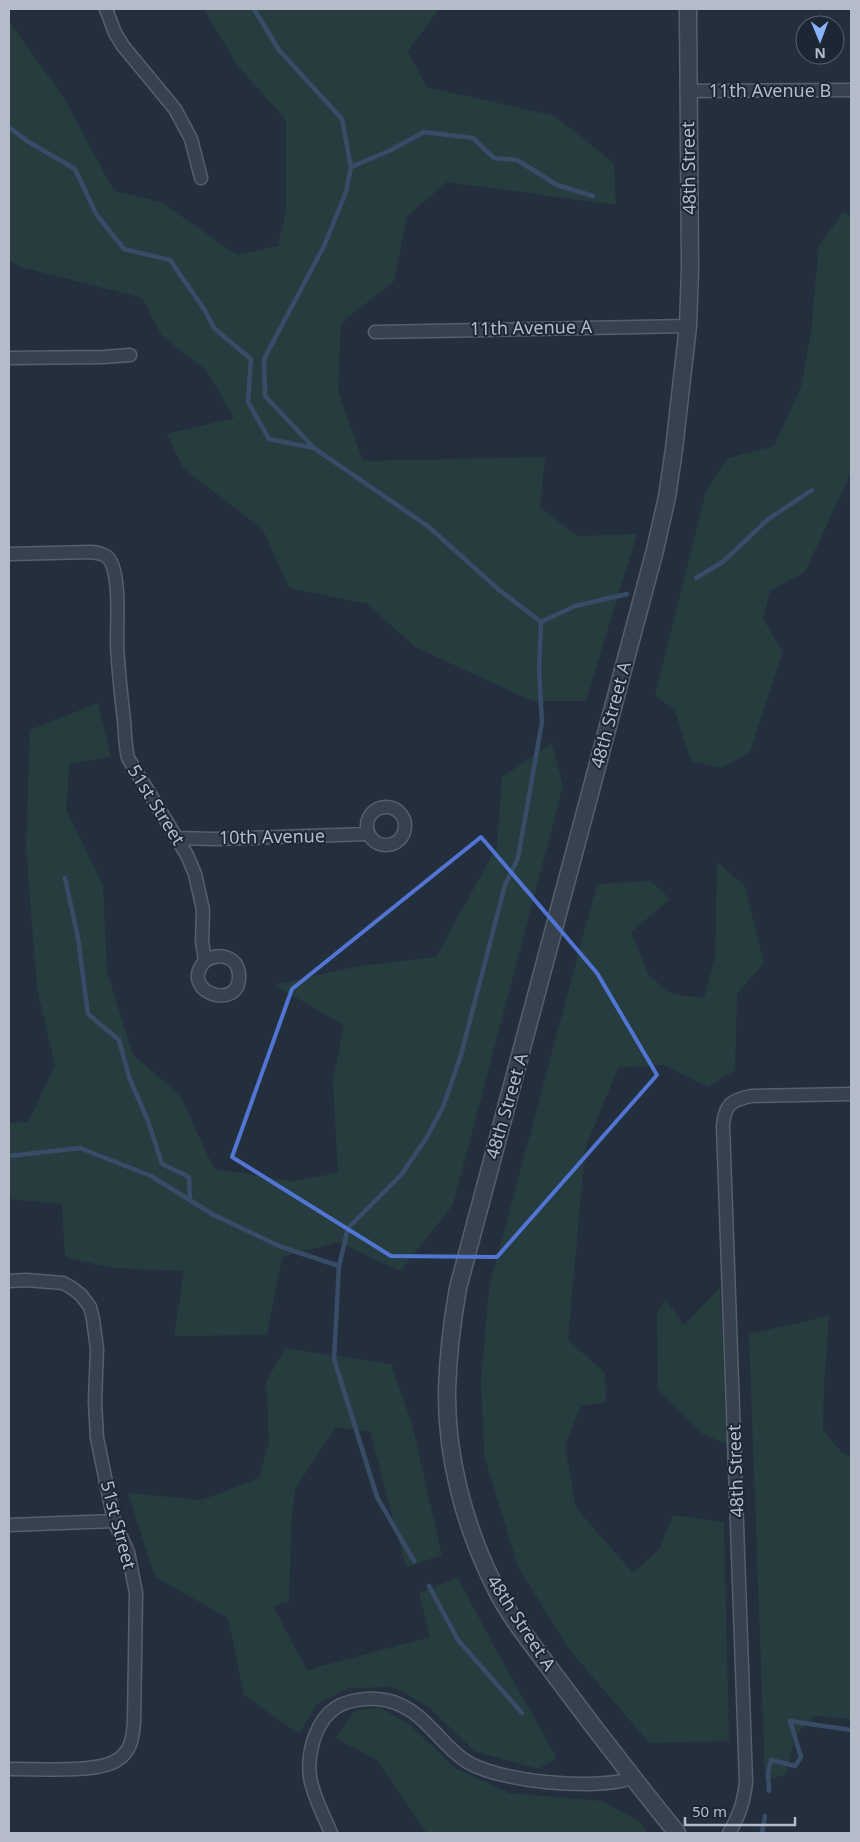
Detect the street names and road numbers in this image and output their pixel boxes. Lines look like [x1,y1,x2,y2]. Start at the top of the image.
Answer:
street label: 11th Avenue B [709,78,831,102]
street label: 48th Street [675,121,701,215]
street label: 11th Avenue A [470,314,593,340]
street label: 48th Street A [584,658,636,771]
street label: 51st Street [123,760,191,850]
street label: 10th Avenue [219,823,325,849]
street label: 48th Street A [479,1049,533,1162]
street label: 48th Street [721,1424,749,1518]
street label: 51st Street [96,1478,142,1572]
street label: 48th Street A [482,1570,562,1675]

